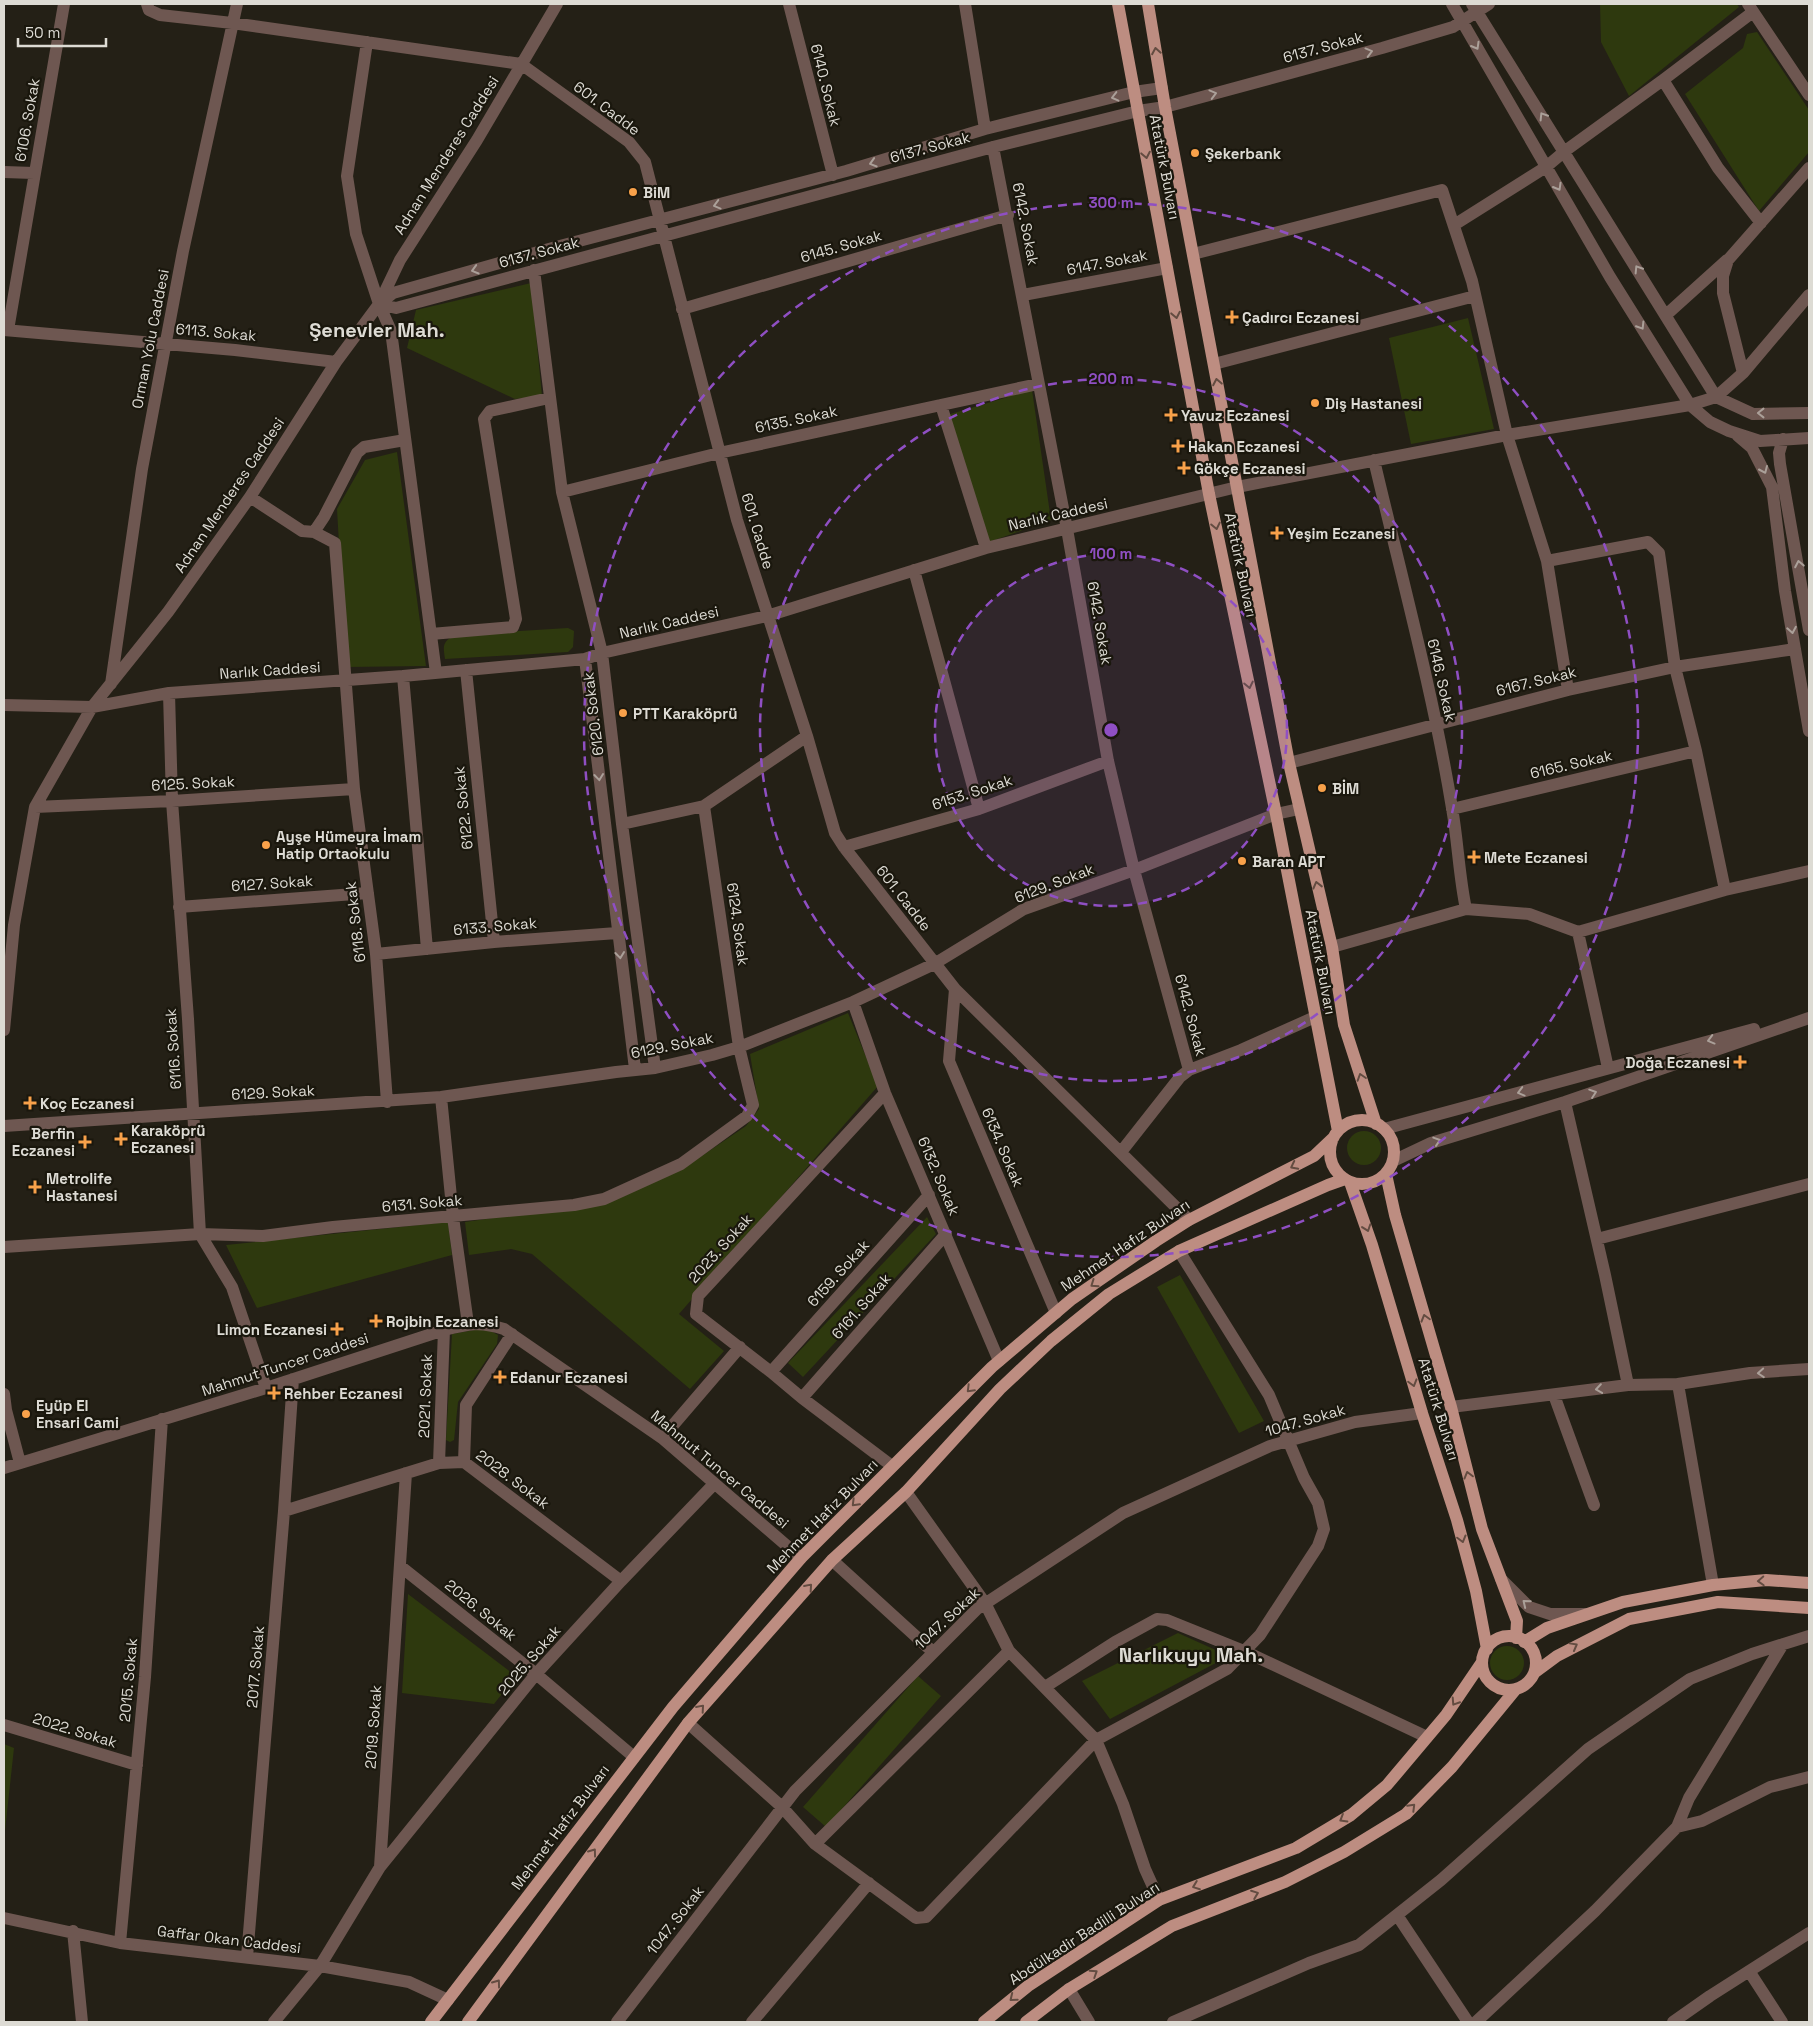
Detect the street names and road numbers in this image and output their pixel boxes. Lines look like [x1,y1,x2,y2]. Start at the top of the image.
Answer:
street label: 6137. Sokak [1281,27,1365,67]
street label: 6140. Sokak [807,42,845,128]
street label: Adnan Menderes Caddesi [389,72,503,238]
street label: 6106. Sokak [10,77,44,163]
street label: 601. Cadde [570,77,644,139]
street label: Atatürk Bulvarı [1146,113,1184,221]
street label: 6137. Sokak [888,127,972,167]
street label: 6142. Sokak [1009,181,1043,267]
street label: 6145. Sokak [798,225,884,267]
street label: 6137. Sokak [497,232,581,272]
street label: 6147. Sokak [1065,245,1149,279]
street label: Orman Yolu Caddesi [127,268,173,410]
street label: 6113. Sokak [175,319,257,345]
street label: 6135. Sokak [753,401,839,437]
street label: Adnan Menderes Caddesi [170,414,288,576]
street label: 601. Cadde [737,491,779,571]
street label: Narlık Caddesi [1006,493,1110,535]
street label: Atatürk Bulvarı [1221,511,1261,619]
street label: 6142. Sokak [1083,580,1117,666]
street label: Narlık Caddesi [617,601,721,643]
street label: 6146. Sokak [1423,637,1461,723]
street label: Narlık Caddesi [219,657,321,683]
street label: 6167. Sokak [1494,662,1578,700]
street label: 6120. Sokak [578,671,608,757]
street label: 6165. Sokak [1528,745,1614,783]
street label: 6122. Sokak [449,765,477,851]
street label: 6153. Sokak [929,770,1015,814]
street label: 6125. Sokak [151,771,235,795]
street label: 6129. Sokak [1012,859,1096,907]
street label: 601. Cadde [872,861,936,935]
street label: 6127. Sokak [230,871,314,895]
street label: 6118. Sokak [341,881,369,963]
street label: 6124. Sokak [723,881,753,967]
street label: Atatürk Bulvarı [1302,908,1340,1016]
street label: 6133. Sokak [452,913,538,939]
street label: 6142. Sokak [1171,972,1211,1058]
street label: 6116. Sokak [161,1008,185,1090]
street label: 6129. Sokak [629,1028,715,1062]
street label: 6129. Sokak [231,1080,315,1104]
street label: 6134. Sokak [978,1105,1028,1189]
street label: 6132. Sokak [914,1134,964,1218]
street label: 6131. Sokak [381,1190,463,1216]
street label: Mehmet Hafız Bulvarı [1057,1195,1193,1295]
street label: 2023. Sokak [684,1209,756,1287]
street label: 6159. Sokak [803,1236,873,1310]
street label: 6161. Sokak [827,1269,895,1343]
street label: Mahmut Tuncer Caddesi [199,1328,371,1400]
street label: 2021. Sokak [414,1354,436,1438]
street label: Atatürk Bulvarı [1414,1355,1464,1463]
street label: 1047. Sokak [1263,1400,1347,1440]
street label: Mahmut Tuncer Caddesi [647,1406,793,1532]
street label: 2028. Sokak [472,1445,554,1513]
street label: Mehmet Hafız Bulvarı [762,1455,882,1577]
street label: 2026. Sokak [441,1575,521,1645]
street label: 1047. Sokak [910,1583,984,1653]
street label: 2025. Sokak [493,1621,565,1699]
street label: 2017. Sokak [242,1625,268,1709]
street label: 2015. Sokak [115,1637,141,1723]
street label: 2019. Sokak [361,1684,385,1770]
street label: 2022. Sokak [31,1708,119,1752]
street label: Mehmet Hafız Bulvarı [507,1761,613,1893]
street label: Abdülkadir Badilli Bulvarı [1005,1877,1163,1989]
street label: 1047. Sokak [642,1882,708,1958]
street label: Gaffar Okan Caddesi [156,1921,302,1957]

